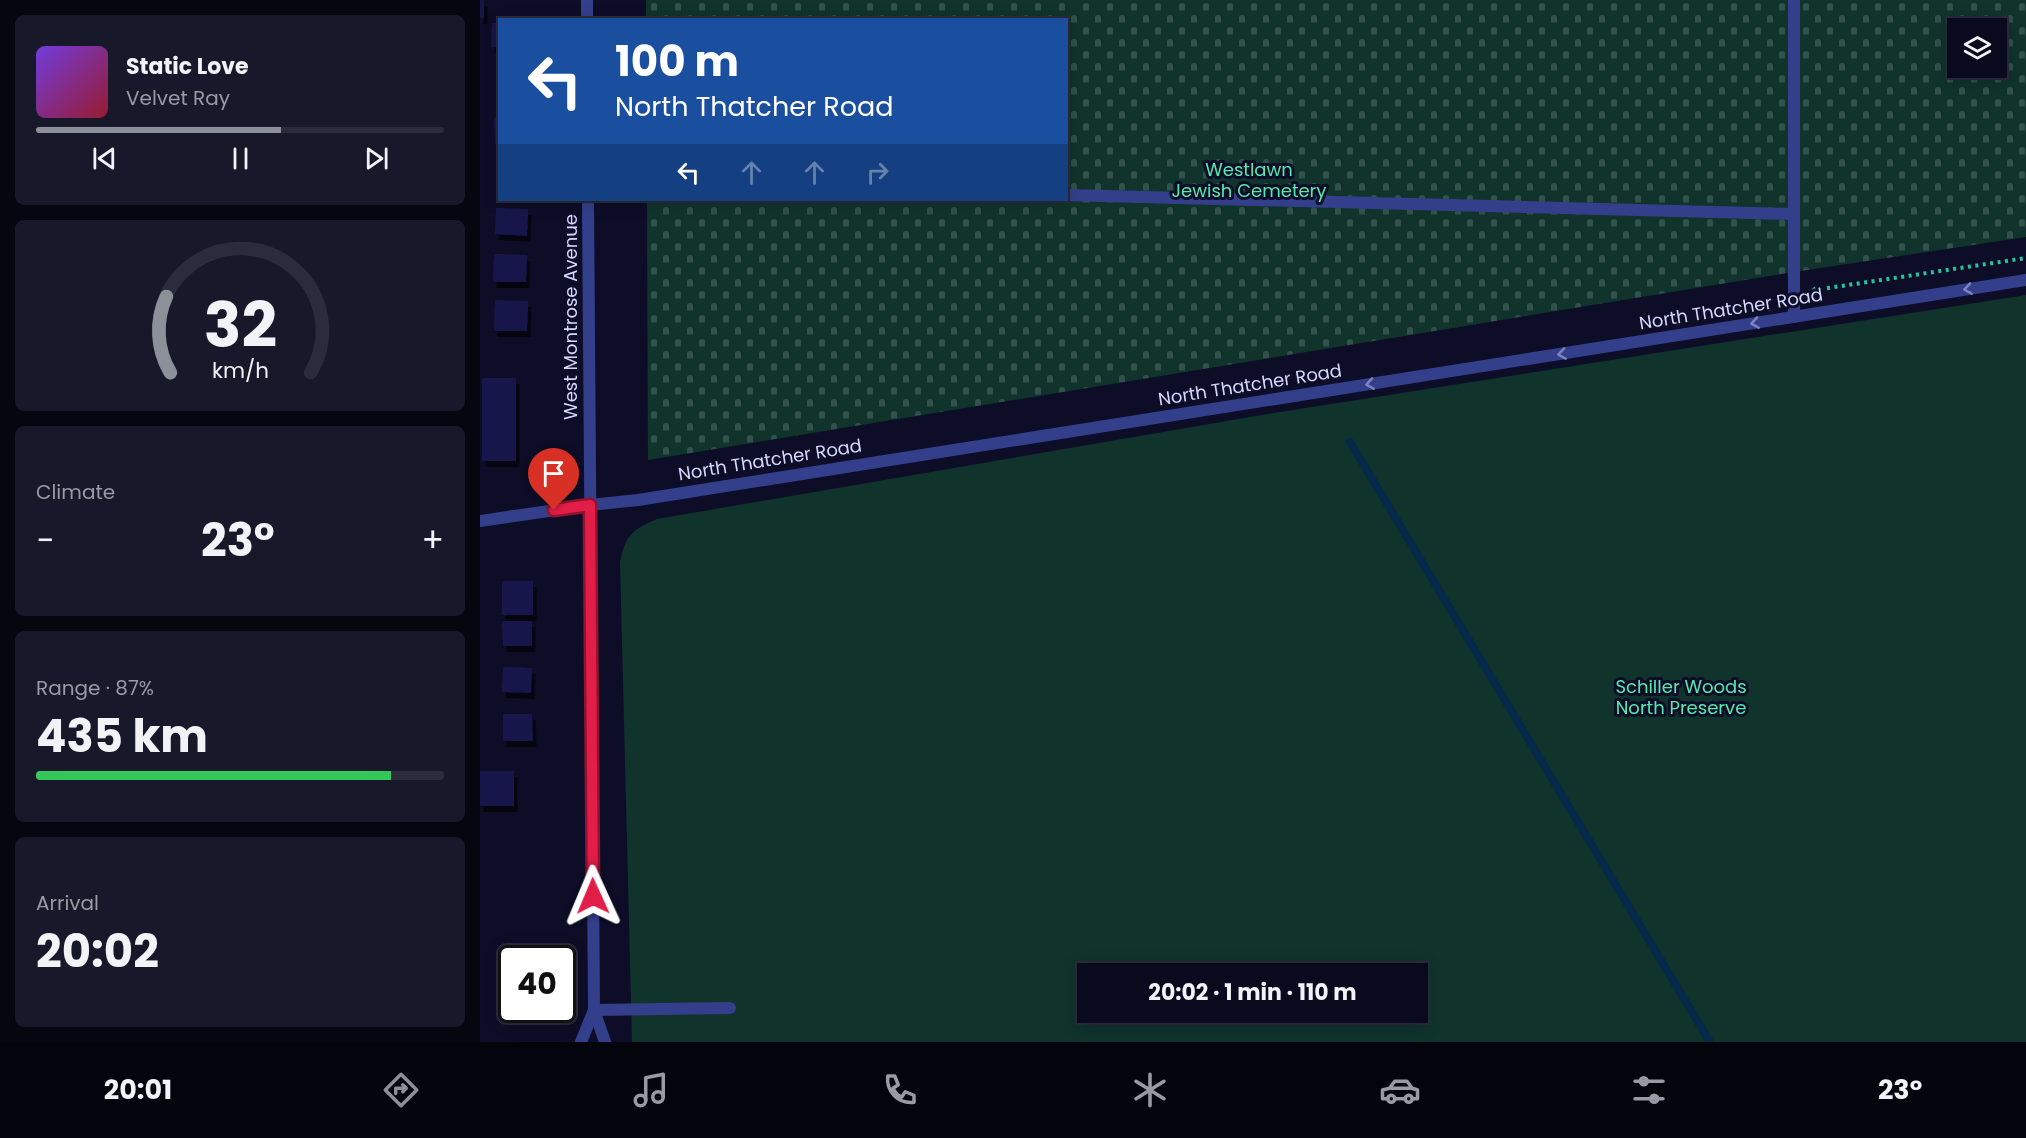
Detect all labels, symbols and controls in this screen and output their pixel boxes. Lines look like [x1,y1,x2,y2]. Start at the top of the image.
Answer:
map controls [1947,18,2007,78]
button: layers [1947,18,2007,78]
text: 100 m [615,32,739,91]
icon: left [516,42,594,120]
text: Static Love [126,51,249,82]
text: Velvet Ray [126,84,230,112]
text: North Thatcher Road [615,88,894,125]
icon: previous [88,142,121,175]
icon: pause [224,142,257,175]
icon: next [360,142,393,175]
icon: left [672,156,705,189]
icon: ahead [735,156,768,189]
icon: ahead [798,156,831,189]
icon: right [861,156,894,189]
park label: Westlawn Jewish Cemetery [1172,157,1326,203]
street label: West Montrose Avenue [558,214,583,420]
text: 32 [203,281,277,369]
street label: North Thatcher Road [1637,282,1825,335]
one-way arrow [1964,282,1974,295]
one-way arrow [1750,317,1760,329]
one-way arrow [1558,347,1567,359]
text: km/h [211,355,269,386]
street label: North Thatcher Road [1156,358,1344,411]
one-way arrow [1365,377,1375,390]
street label: North Thatcher Road [676,433,864,486]
pin [528,448,579,510]
icon: arrive [537,457,570,490]
text: Climate [36,478,115,506]
text: 23° [201,509,275,572]
text: − [36,517,54,564]
text: + [421,517,444,564]
text: Range · 87% [36,674,154,702]
park label: Schiller Woods North Preserve [1615,674,1747,720]
text: 435 km [36,705,208,768]
position arrow [561,864,625,928]
text: Arrival [36,889,99,917]
text: 20:02 [36,920,159,983]
speed limit sign: 40 [498,945,576,1023]
text: 20:02 · 1 min · 110 m [1148,977,1357,1008]
icon: directions [380,1069,422,1111]
icon: music [630,1069,672,1111]
icon: phone [879,1069,921,1111]
icon: climate [1129,1069,1171,1111]
icon: car [1379,1069,1421,1111]
icon: filters [1628,1069,1670,1111]
text: 20:01 [104,1071,172,1108]
text: 23° [1878,1071,1922,1108]

